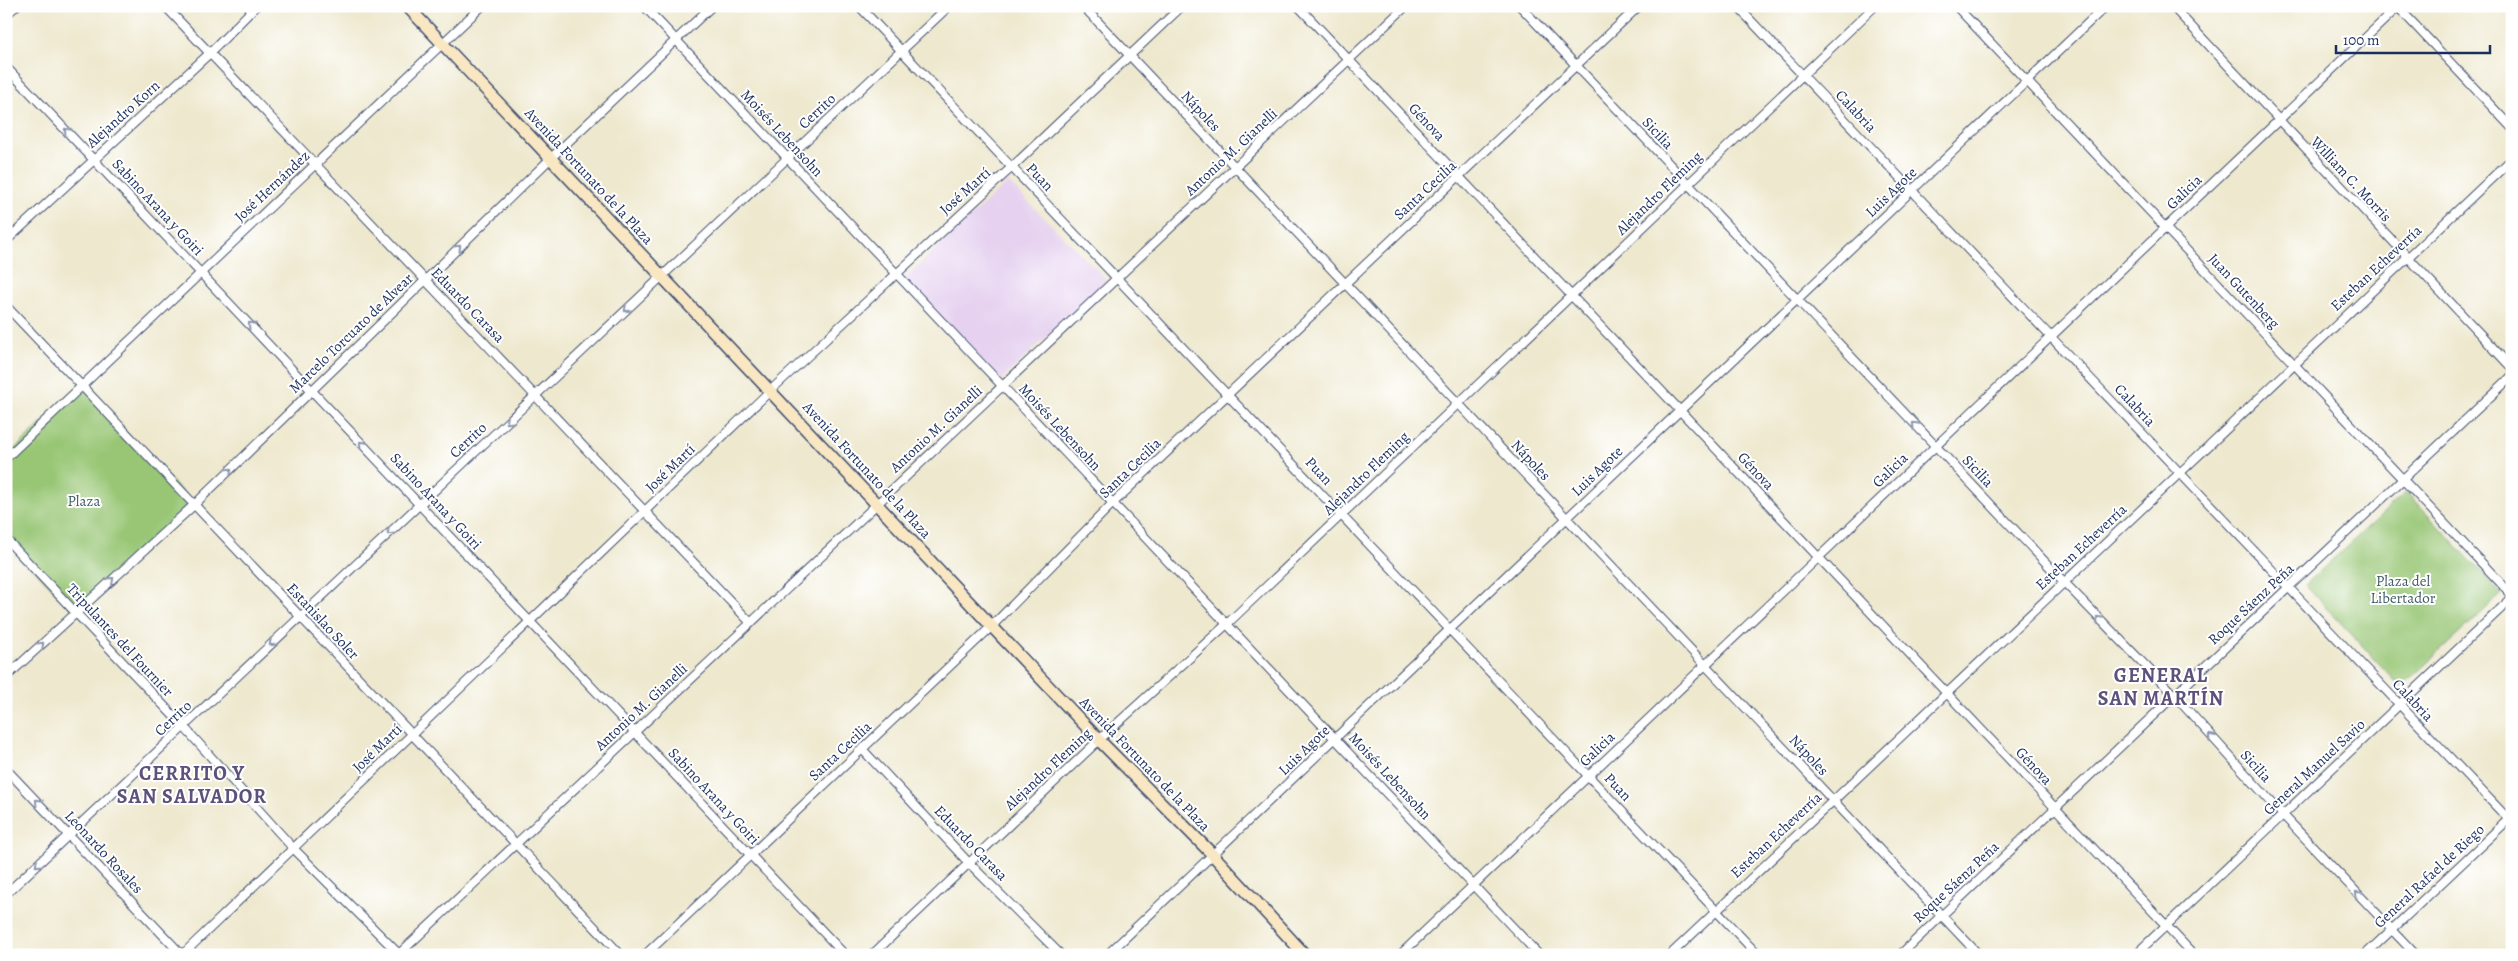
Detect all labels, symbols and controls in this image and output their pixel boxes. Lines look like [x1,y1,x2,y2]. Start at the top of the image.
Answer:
scale bar [2336,22,2489,54]
text: 100 m [2343,30,2380,50]
street label: Alejandro Korn [81,76,164,153]
street label: Moisés Lebensohn [736,85,828,181]
street label: Calabria [1831,85,1881,137]
street label: Nápoles [1177,86,1225,136]
street label: Cerrito [794,89,840,133]
street label: Génova [1404,99,1450,145]
street label: Avenida Fortunato de la Plaza [520,103,658,249]
street label: Antonio M. Gianelli [1180,104,1281,201]
street label: Sicilia [1638,112,1678,154]
one-way arrow [64,127,73,136]
street label: William C. Morris [2306,131,2396,226]
street label: José Hernández [230,146,314,226]
street label: Alejandro Fleming [1611,146,1707,240]
street label: Sabino Arana y Goiri [108,154,208,260]
street label: Santa Cecilia [1389,156,1461,224]
street label: Puan [1022,159,1058,195]
street label: Luis Agote [1861,162,1921,222]
street label: José Martí [935,163,995,219]
street label: Galicia [2162,170,2206,214]
street label: Esteban Echeverría [2326,221,2426,315]
one-way arrow [453,245,462,254]
street label: Juan Gutenberg [2204,249,2284,333]
street label: Eduardo Carasa [427,263,509,347]
street label: Marcelo Torcuato de Alvear [285,268,417,398]
one-way arrow [624,303,633,312]
one-way arrow [247,322,256,331]
street label: Moisés Lebensohn [1014,379,1106,475]
street label: Calabria [2110,379,2160,431]
street label: Antonio M. Gianelli [885,381,986,478]
street label: Avenida Fortunato de la Plaza [798,397,936,543]
one-way arrow [505,415,514,424]
street label: Cerrito [445,418,491,462]
one-way arrow [1912,422,1921,431]
street label: Alejandro Fleming [1318,426,1414,520]
street label: Santa Cecilia [1095,433,1165,503]
street label: Nápoles [1507,435,1555,485]
street label: José Martí [641,439,699,497]
one-way arrow [359,440,368,449]
street label: Luis Agote [1567,441,1627,501]
street label: Sabino Arana y Goiri [386,448,486,554]
street label: Génova [1733,448,1779,494]
street label: Galicia [1868,448,1912,492]
street label: Sicilia [1958,450,1998,492]
street label: Puan [1301,453,1337,489]
one-way arrow [223,468,232,477]
park label: Plaza [68,491,100,511]
street label: Esteban Echeverría [2031,500,2131,594]
one-way arrow [387,526,396,535]
street label: Roque Sáenz Peña [2204,559,2298,649]
park label: Plaza del Libertador [2370,571,2436,608]
one-way arrow [106,577,115,586]
street label: Estanislao Soler [282,578,364,664]
street label: Tripulantes del Fournier [62,579,178,701]
one-way arrow [2096,616,2105,625]
one-way arrow [269,637,278,646]
one-way arrow [35,642,44,651]
street label: Antonio M. Gianelli [590,659,691,756]
district label: GENERAL SAN MARTÍN [2098,662,2224,712]
street label: Calabria [2388,674,2438,726]
street label: Avenida Fortunato de la Plaza [1075,692,1215,836]
street label: Cerrito [150,696,196,740]
street label: General Manuel Savio [2259,714,2369,820]
street label: Santa Cecilia [804,717,876,785]
street label: José Martí [348,719,406,777]
street label: Luis Agote [1274,720,1334,780]
street label: Alejandro Fleming [999,723,1096,815]
street label: Galicia [1575,727,1619,771]
street label: Moisés Lebensohn [1344,728,1436,824]
street label: Nápoles [1785,730,1833,780]
one-way arrow [2208,733,2217,742]
street label: Sabino Arana y Goiri [664,743,764,849]
street label: Génova [2011,743,2057,789]
street label: Sicilia [2236,745,2276,787]
district label: CERRITO Y SAN SALVADOR [117,760,267,810]
street label: Puan [1600,769,1636,805]
street label: Esteban Echeverría [1726,788,1826,882]
one-way arrow [35,799,44,808]
street label: Eduardo Carasa [930,801,1012,885]
street label: Leonardo Rosales [60,806,148,898]
street label: General Rafael de Riego [2369,820,2489,932]
street label: Roque Sáenz Peña [1909,837,2003,927]
one-way arrow [34,858,43,867]
one-way arrow [2355,891,2364,900]

